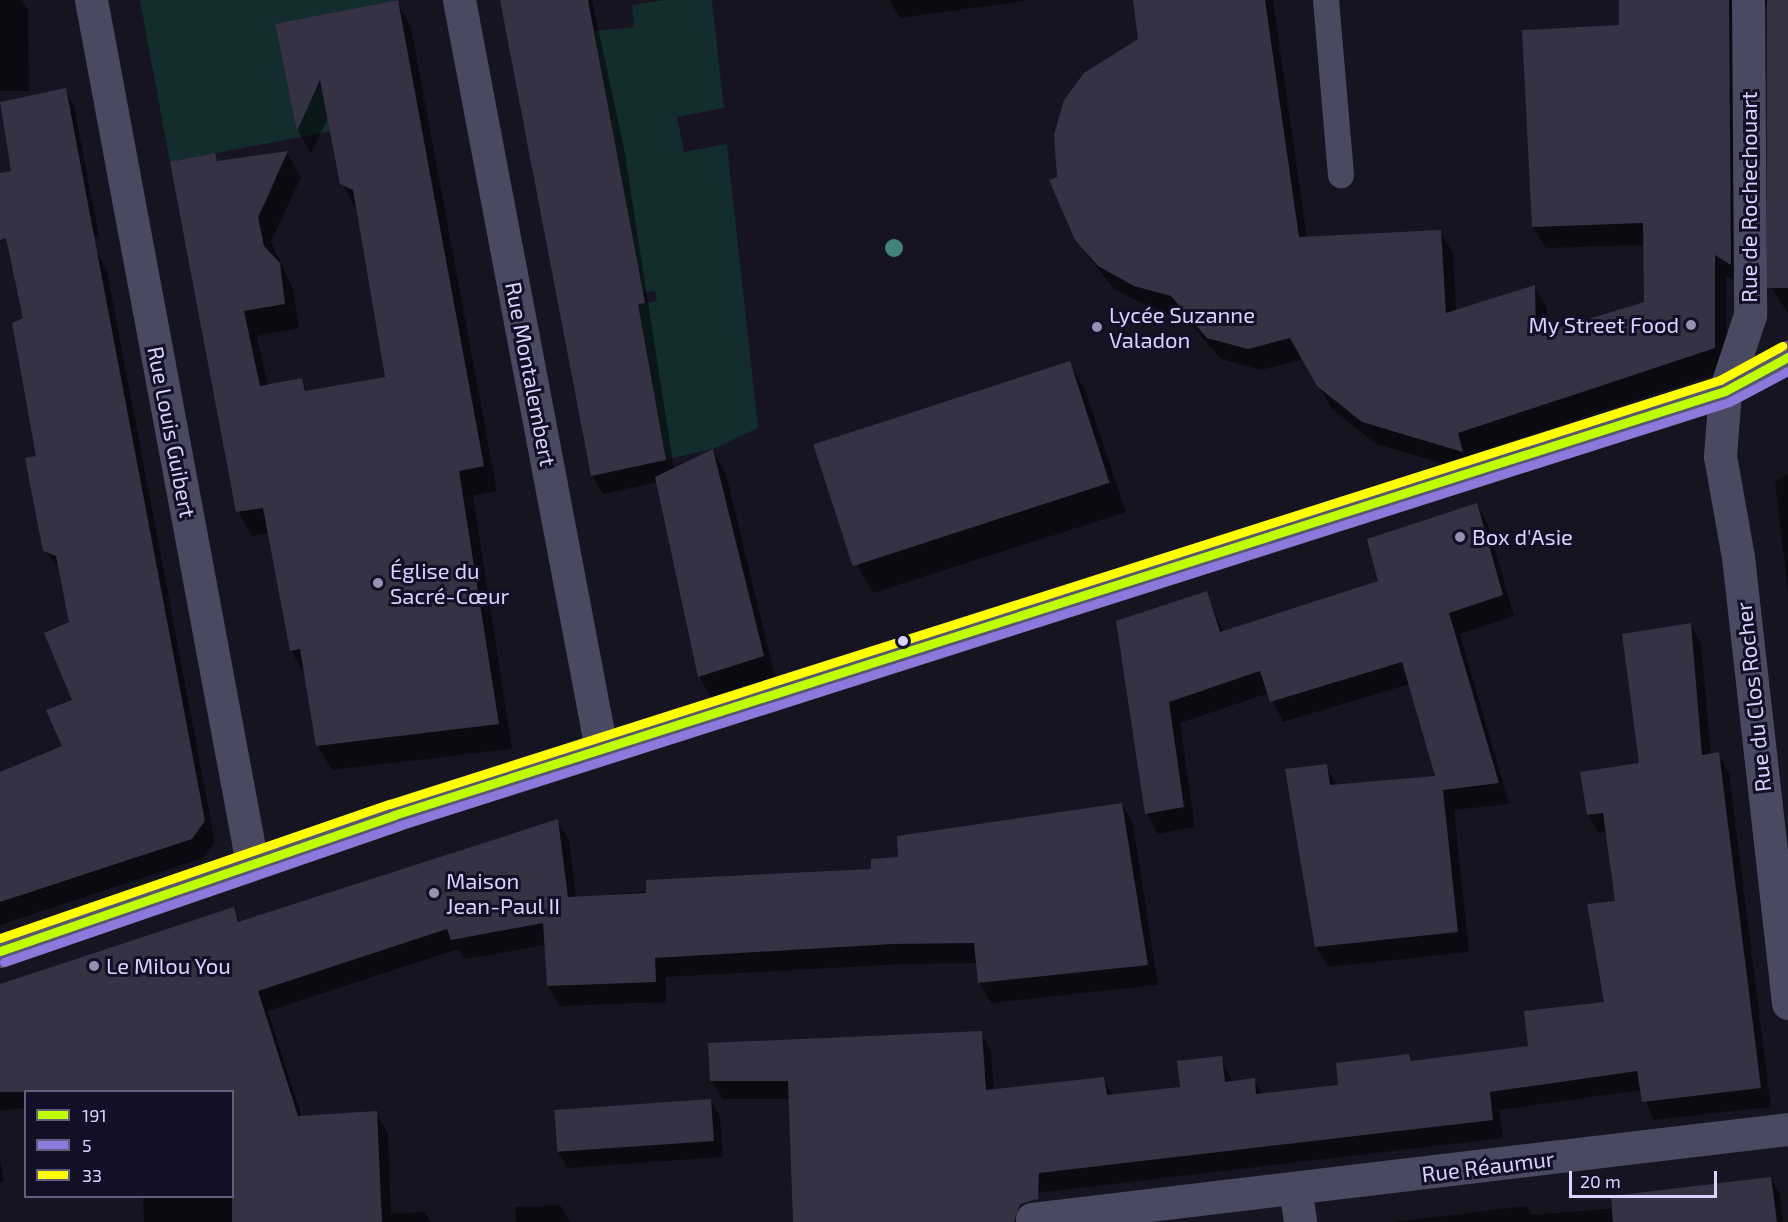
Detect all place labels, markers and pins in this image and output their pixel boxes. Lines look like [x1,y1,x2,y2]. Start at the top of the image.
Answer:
place label: Lycée Suzanne Valadon [1109,301,1255,352]
place label: My Street Food [1528,312,1679,338]
marker: My Street Food [1684,318,1698,332]
marker: Lycée Suzanne Valadon [1090,320,1104,334]
place label: Box d'Asie [1472,524,1573,550]
marker: Box d'Asie [1453,530,1467,544]
place label: Église du Sacré-Cœur [390,557,509,608]
marker: Église du Sacré-Cœur [371,576,385,590]
unlabelled marker [897,635,909,647]
place label: Maison Jean-Paul II [446,867,561,918]
marker: Maison Jean-Paul II [427,886,441,900]
place label: Le Milou You [106,953,231,979]
marker: Le Milou You [87,959,101,973]

